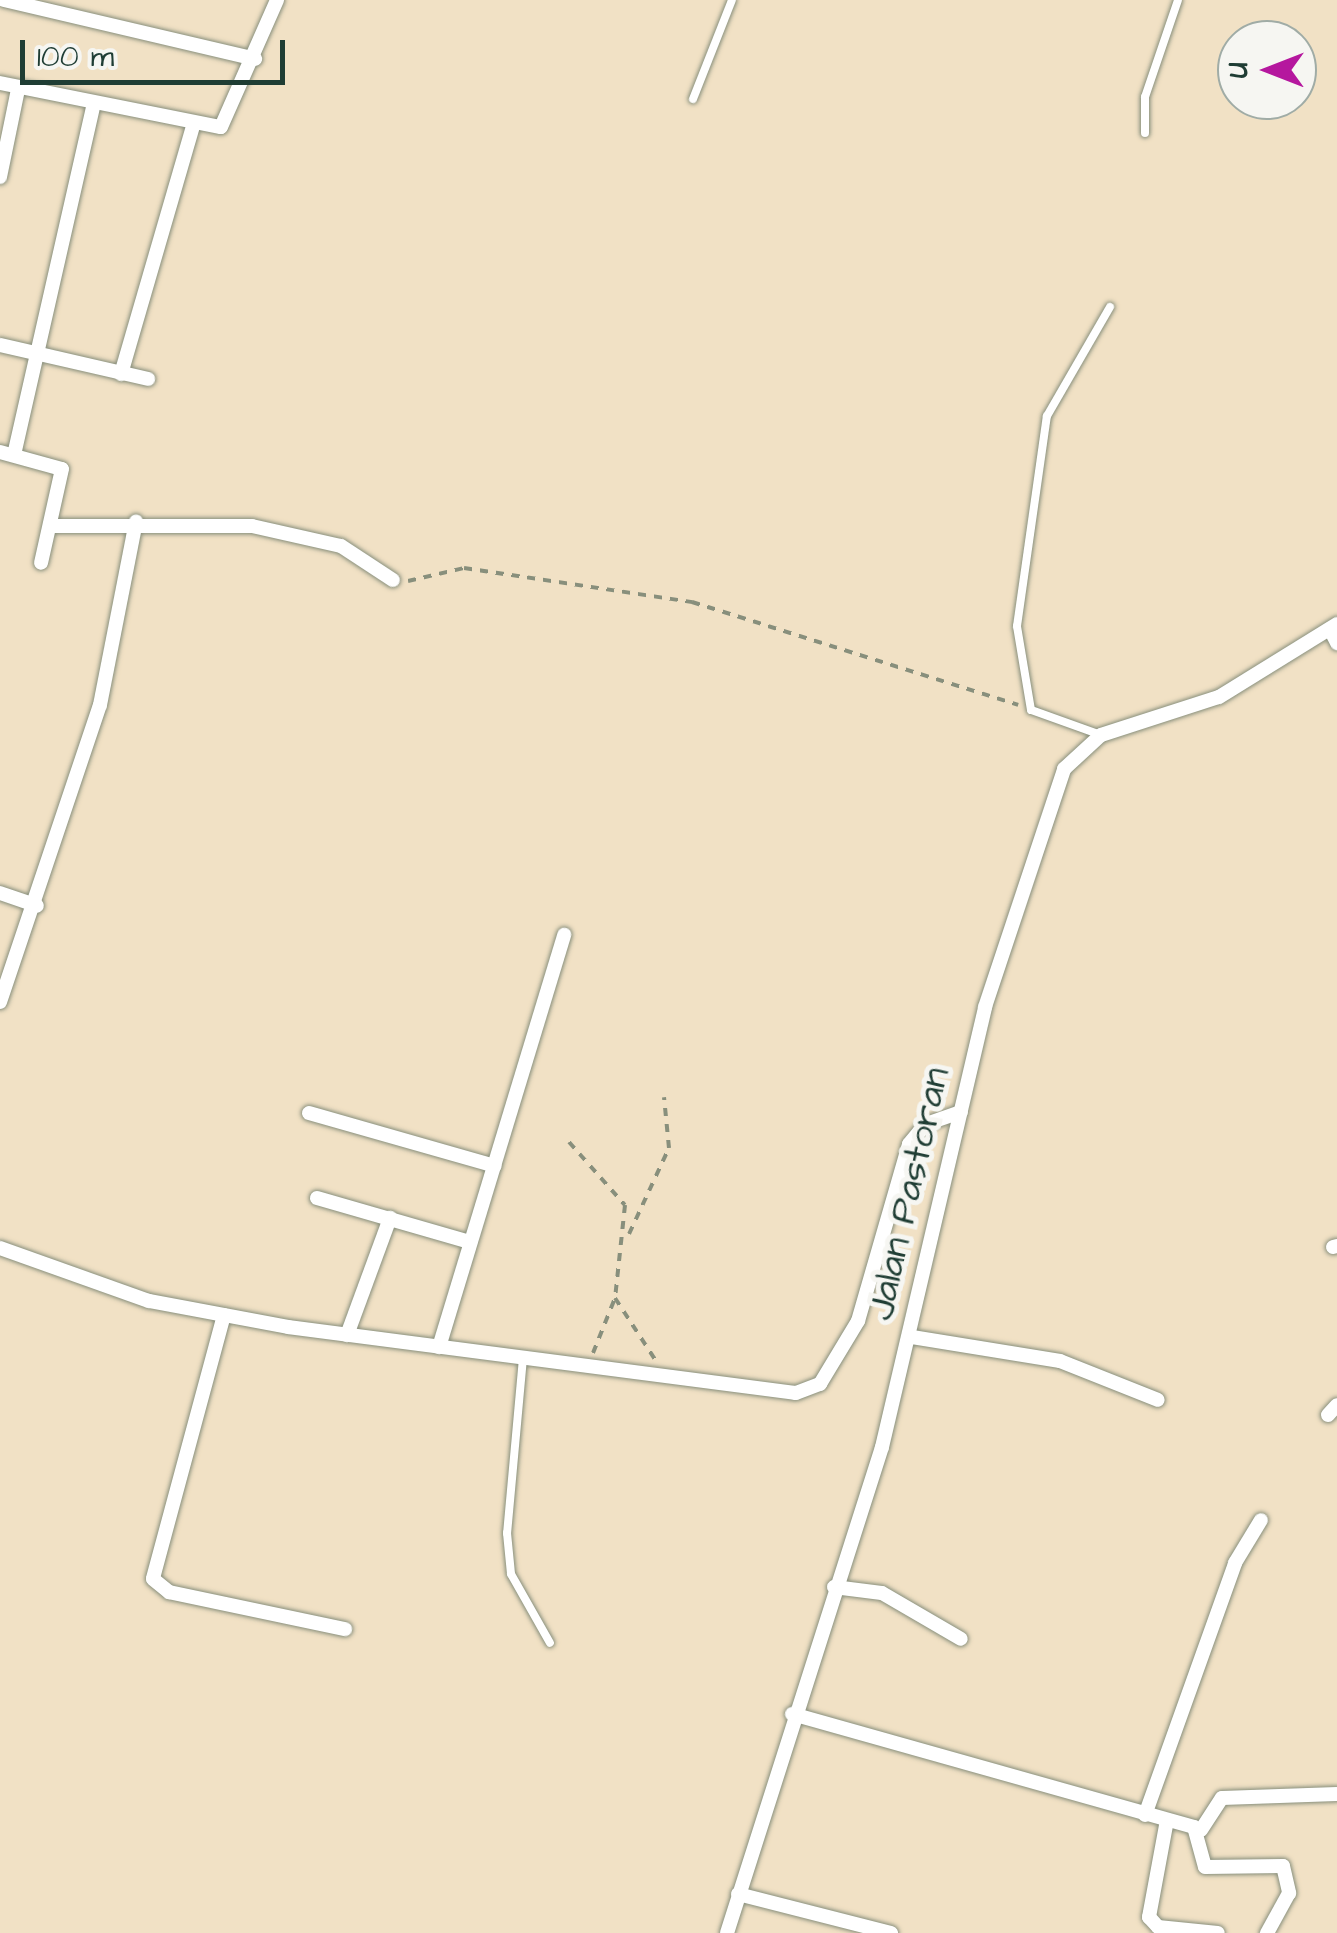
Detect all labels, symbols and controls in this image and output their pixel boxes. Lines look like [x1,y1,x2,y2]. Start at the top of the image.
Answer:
scale bar [25,20,290,82]
north arrow [1217,20,1317,120]
text: 100 m [37,36,114,78]
text: U [1219,62,1258,78]
street label: Jalan Pastoran [859,1063,961,1325]

